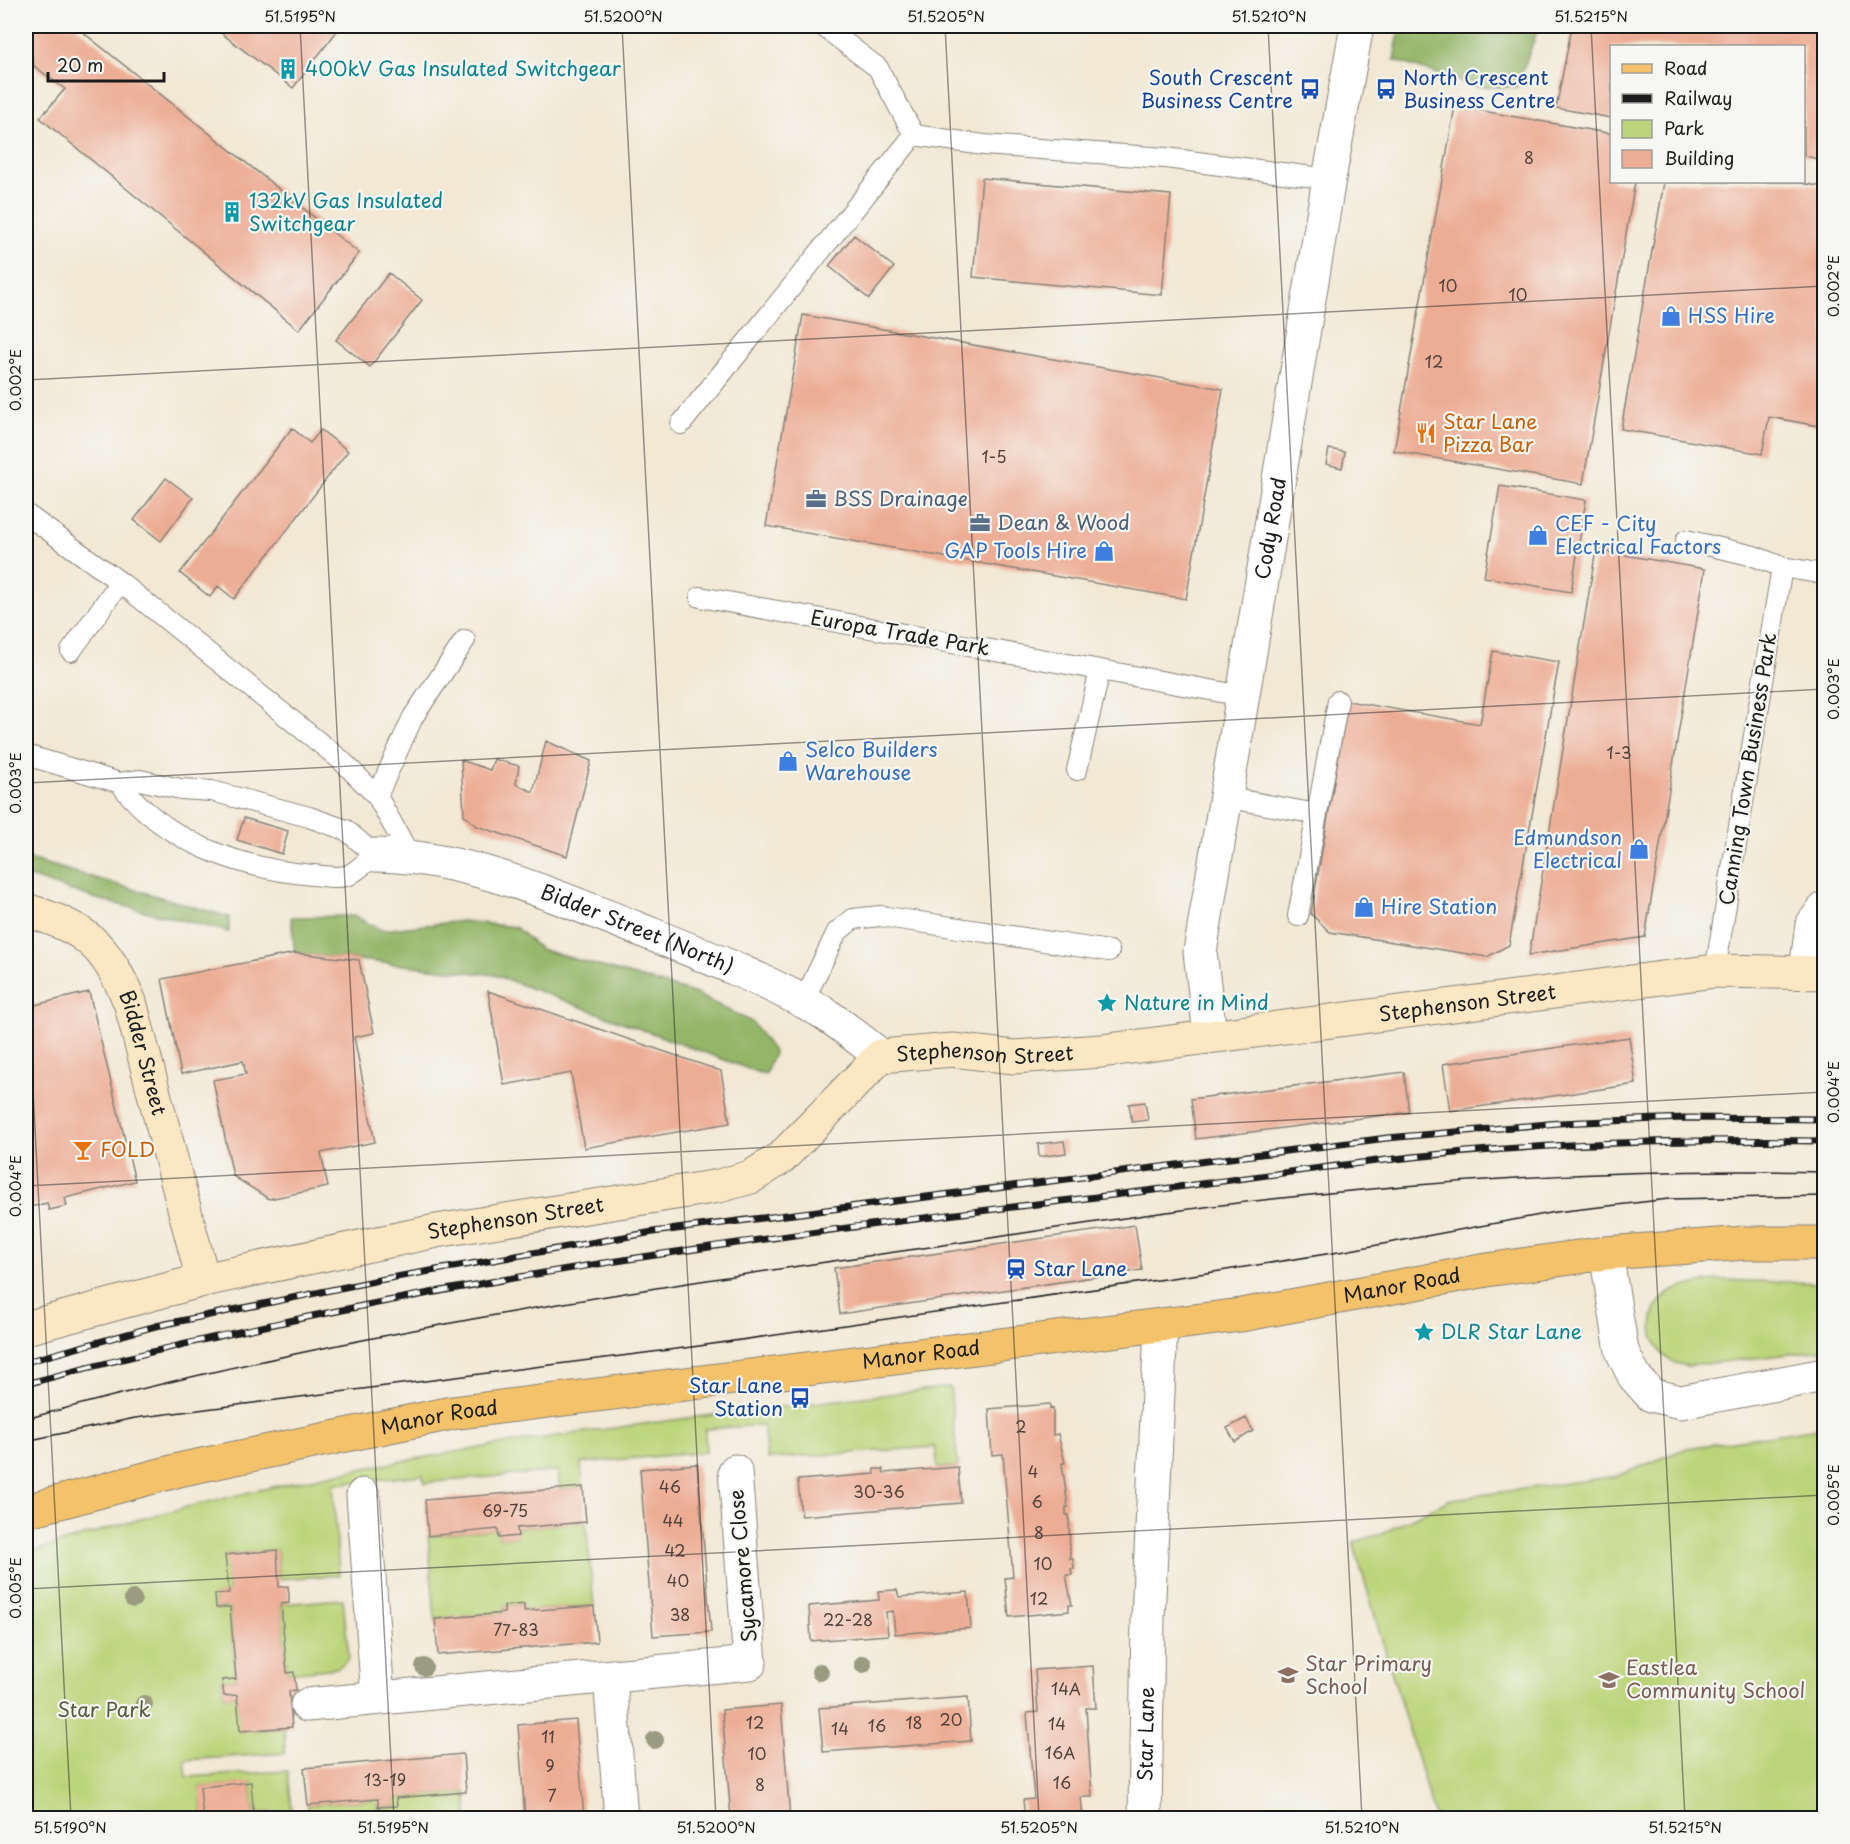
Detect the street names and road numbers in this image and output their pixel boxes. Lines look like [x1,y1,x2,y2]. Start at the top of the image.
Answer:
street label: Cody Road [1246,475,1293,582]
street label: Europa Trade Park [808,601,992,663]
street label: Canning Town Business Park [1711,630,1783,907]
street label: Bidder Street (North) [537,876,739,980]
street label: Stephenson Street [1377,976,1557,1029]
street label: Bidder Street [112,985,175,1118]
street label: Stephenson Street [895,1034,1075,1071]
street label: Stephenson Street [424,1189,606,1246]
street label: Manor Road [1341,1259,1463,1310]
street label: Manor Road [860,1332,982,1376]
street label: Manor Road [378,1391,499,1442]
street label: Sycamore Close [720,1488,764,1644]
street label: Star Lane [1130,1686,1161,1781]

